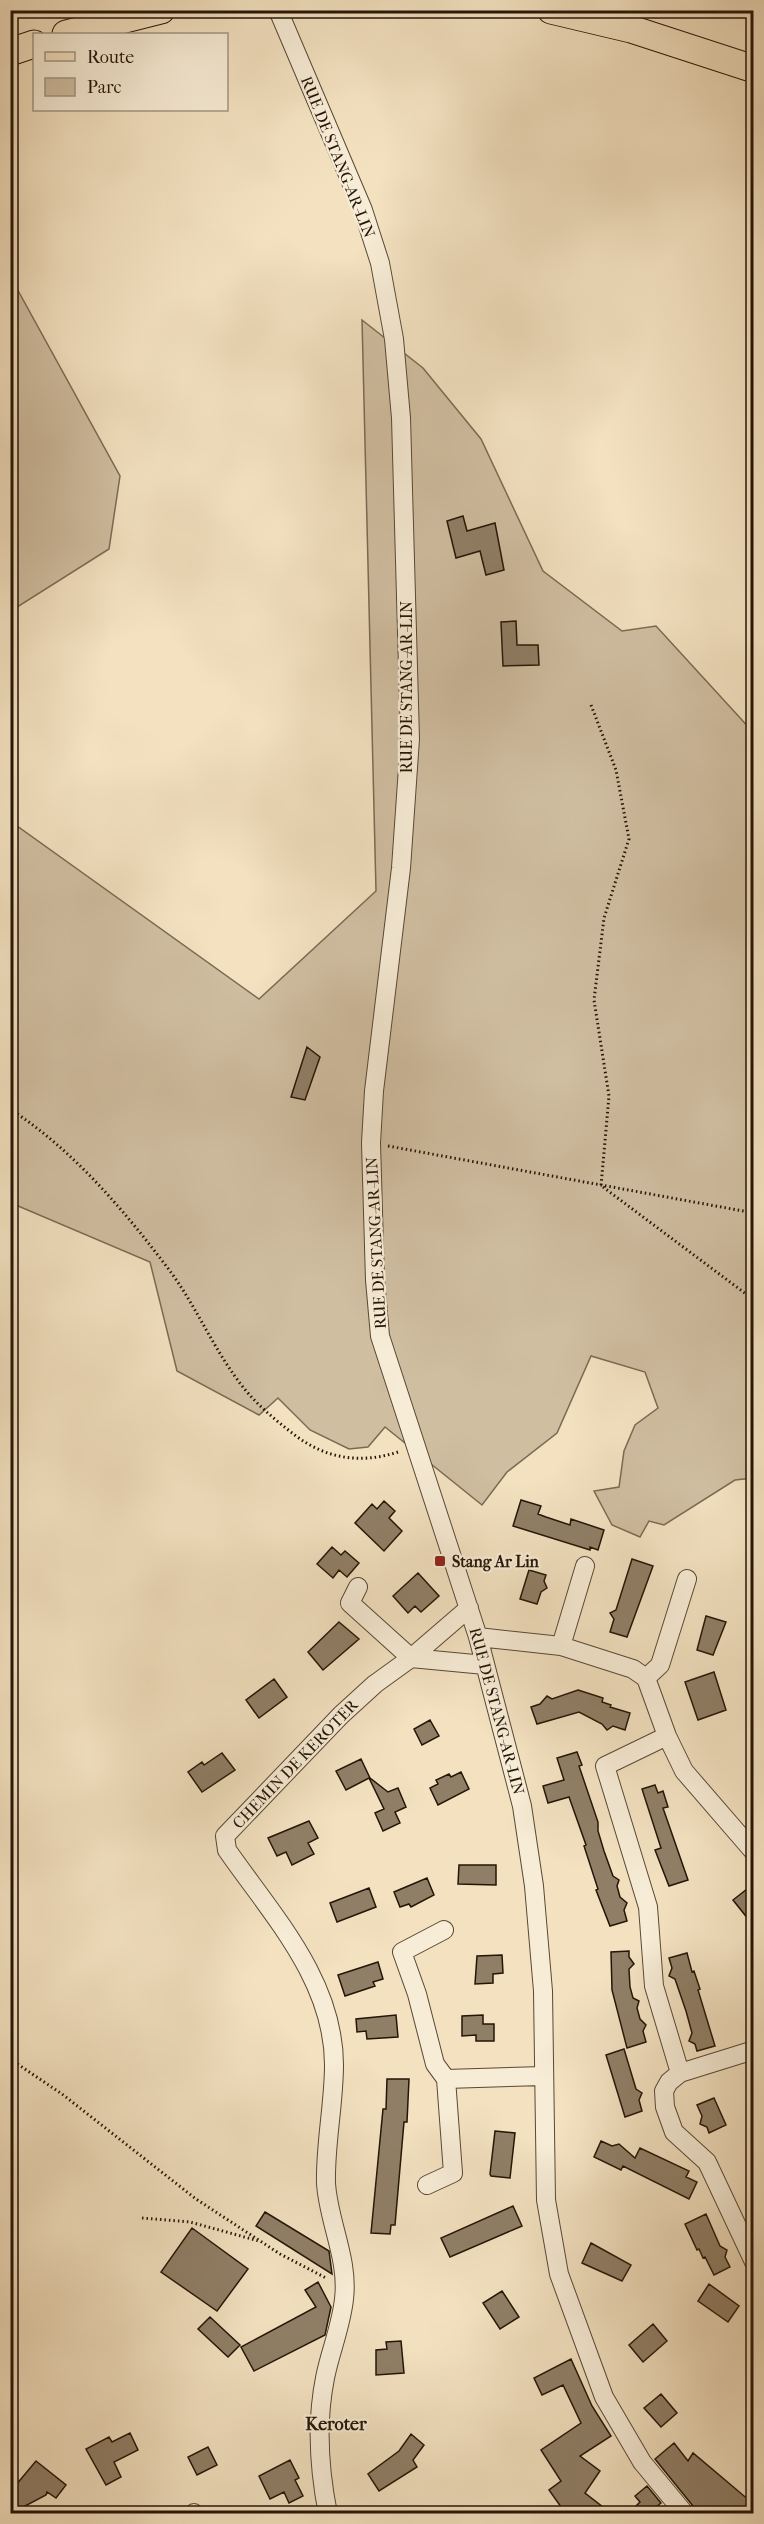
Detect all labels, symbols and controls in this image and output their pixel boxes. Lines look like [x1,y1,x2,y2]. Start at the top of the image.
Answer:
legend [33,33,228,111]
text: Route [87,47,134,68]
street label: RUE DE STANG-AR-LIN [297,73,379,241]
text: Parc [87,77,122,98]
street label: RUE DE STANG-AR-LIN [397,601,416,773]
street label: RUE DE STANG-AR-LIN [362,1156,390,1330]
place label: Stang Ar Lin [452,1552,540,1572]
marker: Stang Ar Lin [433,1554,447,1568]
street label: RUE DE STANG-AR-LIN [466,1625,528,1797]
street label: CHEMIN DE KEROTER [228,1694,363,1833]
district label: Keroter [305,2414,367,2435]

